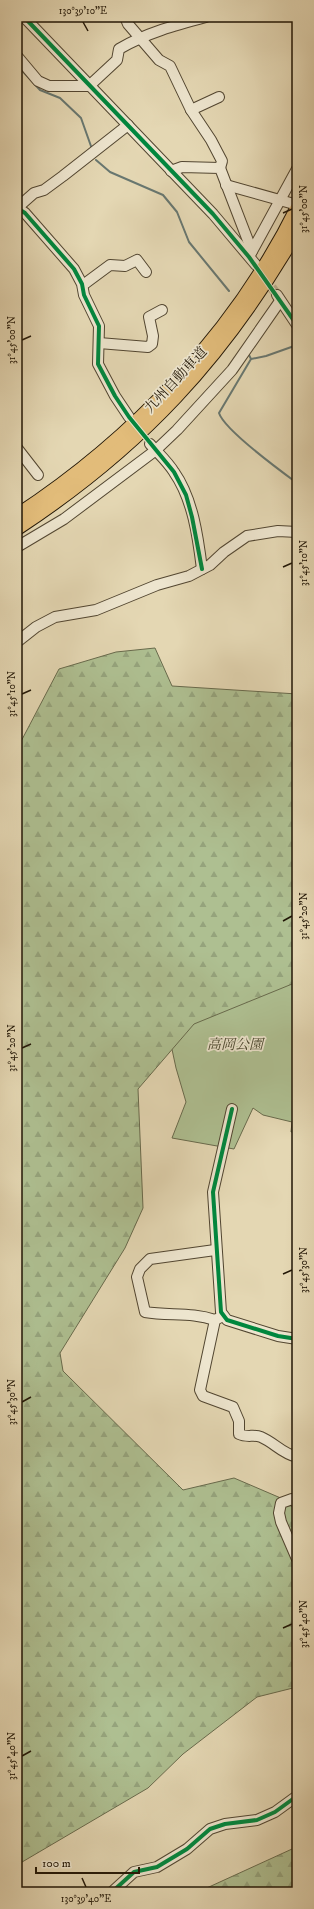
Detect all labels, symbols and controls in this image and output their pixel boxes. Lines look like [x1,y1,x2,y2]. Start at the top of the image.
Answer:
text: 130°39'10"E [59,5,107,17]
text: 31°45'00"N [298,185,310,233]
text: 31°45'00"N [6,316,18,364]
street label: 九州自動車道 [141,343,211,417]
text: 31°45'10"N [298,540,310,586]
text: 31°45'10"N [6,671,18,717]
text: 31°45'20"N [298,892,310,940]
text: 31°45'20"N [6,1024,18,1072]
park label: 高岡公園 [207,1036,265,1054]
text: 31°45'30"N [298,1247,310,1293]
text: 31°45'30"N [6,1379,18,1425]
text: 31°45'40"N [298,1600,310,1648]
text: 31°45'40"N [6,1732,18,1780]
scale bar [36,1849,139,1875]
text: 100 m [42,1856,71,1871]
text: 130°39'40"E [61,1893,111,1905]

